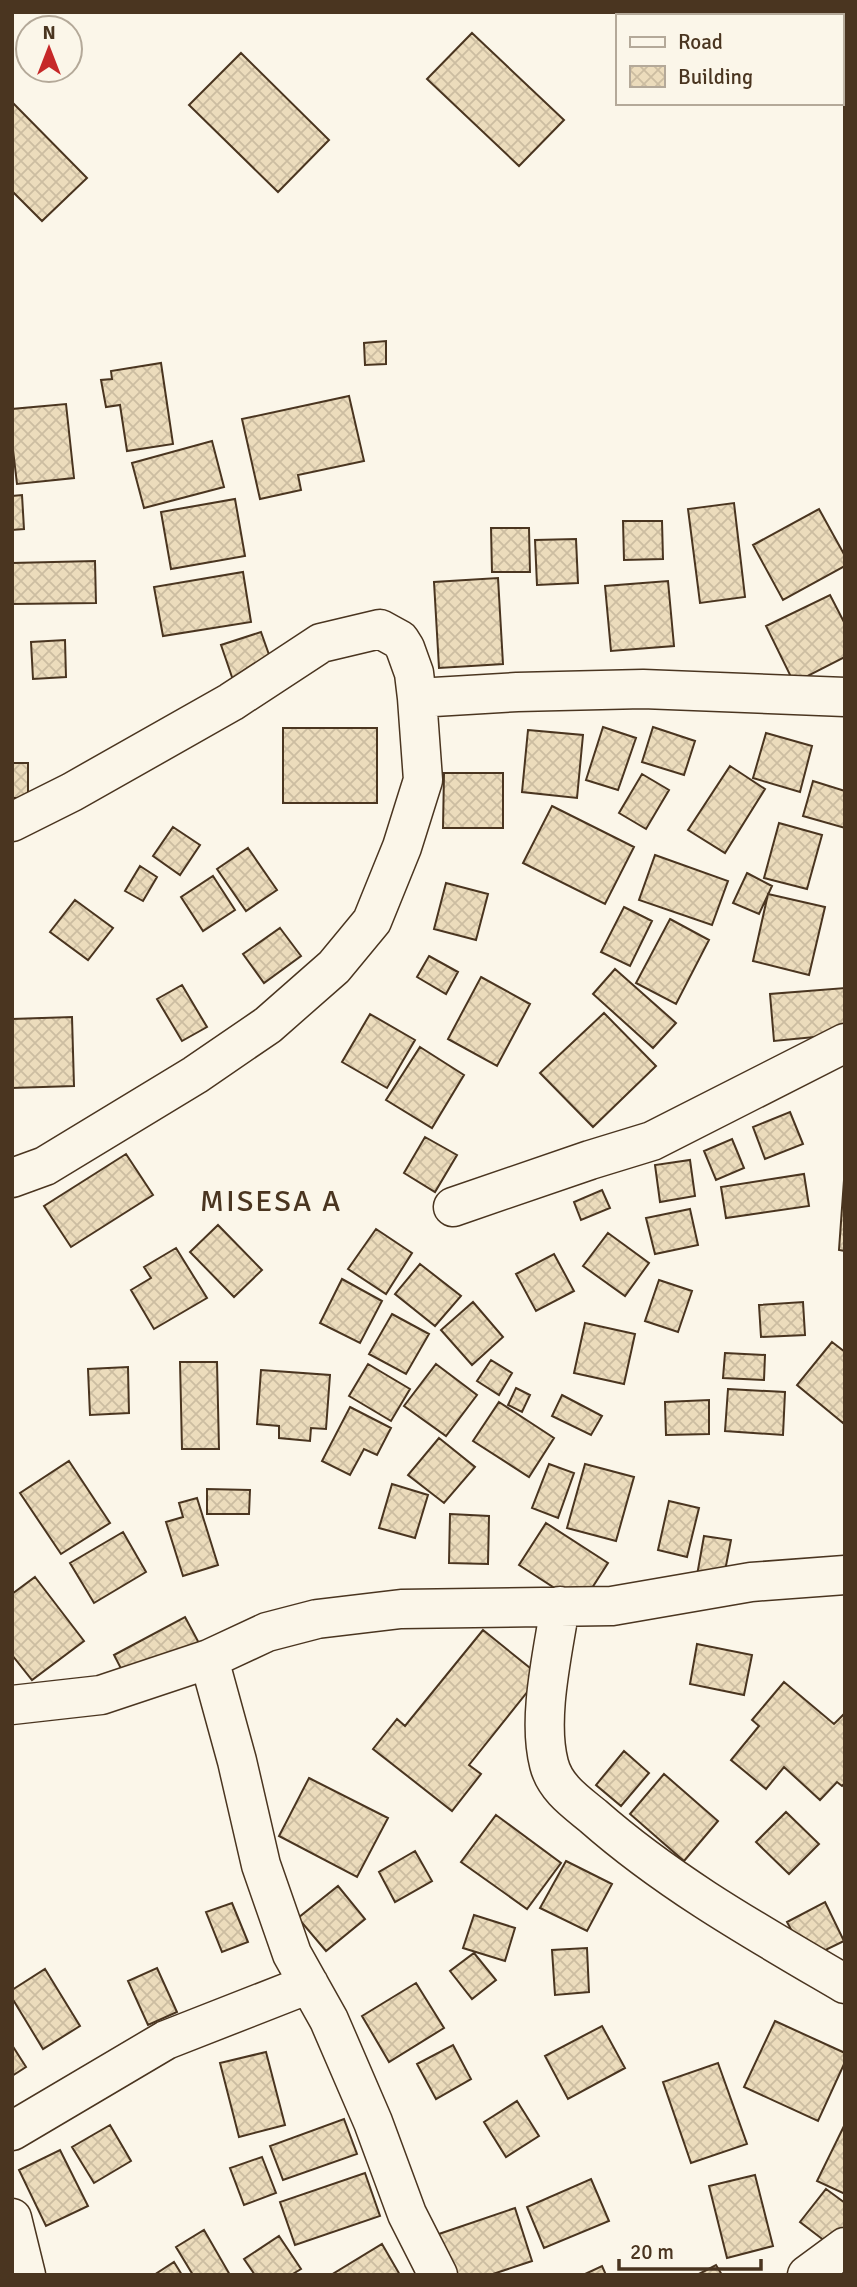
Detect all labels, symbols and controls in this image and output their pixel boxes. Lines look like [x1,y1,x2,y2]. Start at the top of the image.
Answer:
north arrow [14,14,84,84]
legend [616,14,843,105]
text: N [42,21,56,45]
text: Road [678,29,723,55]
text: Building [678,64,753,90]
district label: MISESA A [200,1183,342,1220]
scale bar [619,2228,761,2272]
text: 20 m [630,2239,674,2265]

